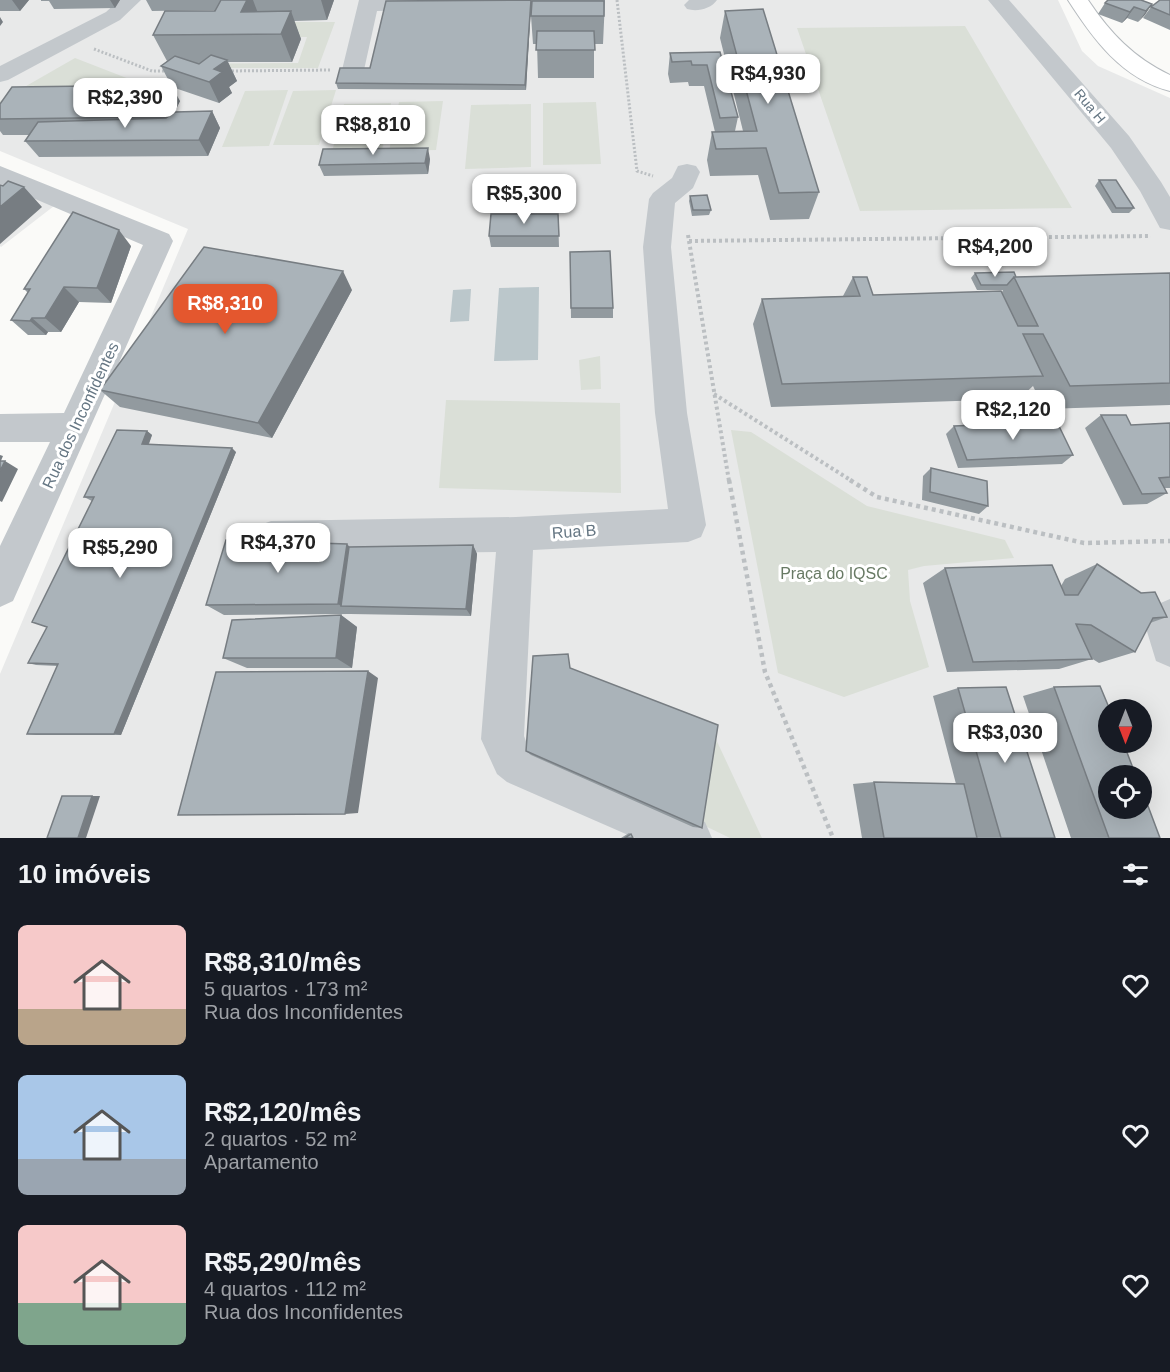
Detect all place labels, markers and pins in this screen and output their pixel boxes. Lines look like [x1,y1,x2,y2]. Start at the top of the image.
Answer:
pin: R$4,930 [713,54,823,105]
pin: R$2,390 [70,78,180,129]
pin: R$8,810 [318,105,428,156]
pin: R$5,300 [469,174,579,225]
pin: R$4,200 [940,227,1050,278]
pin: R$8,310 [170,284,280,335]
pin: R$2,120 [958,390,1068,441]
pin: R$4,370 [223,523,333,574]
pin: R$5,290 [65,528,175,579]
pin: R$3,030 [950,713,1060,764]

